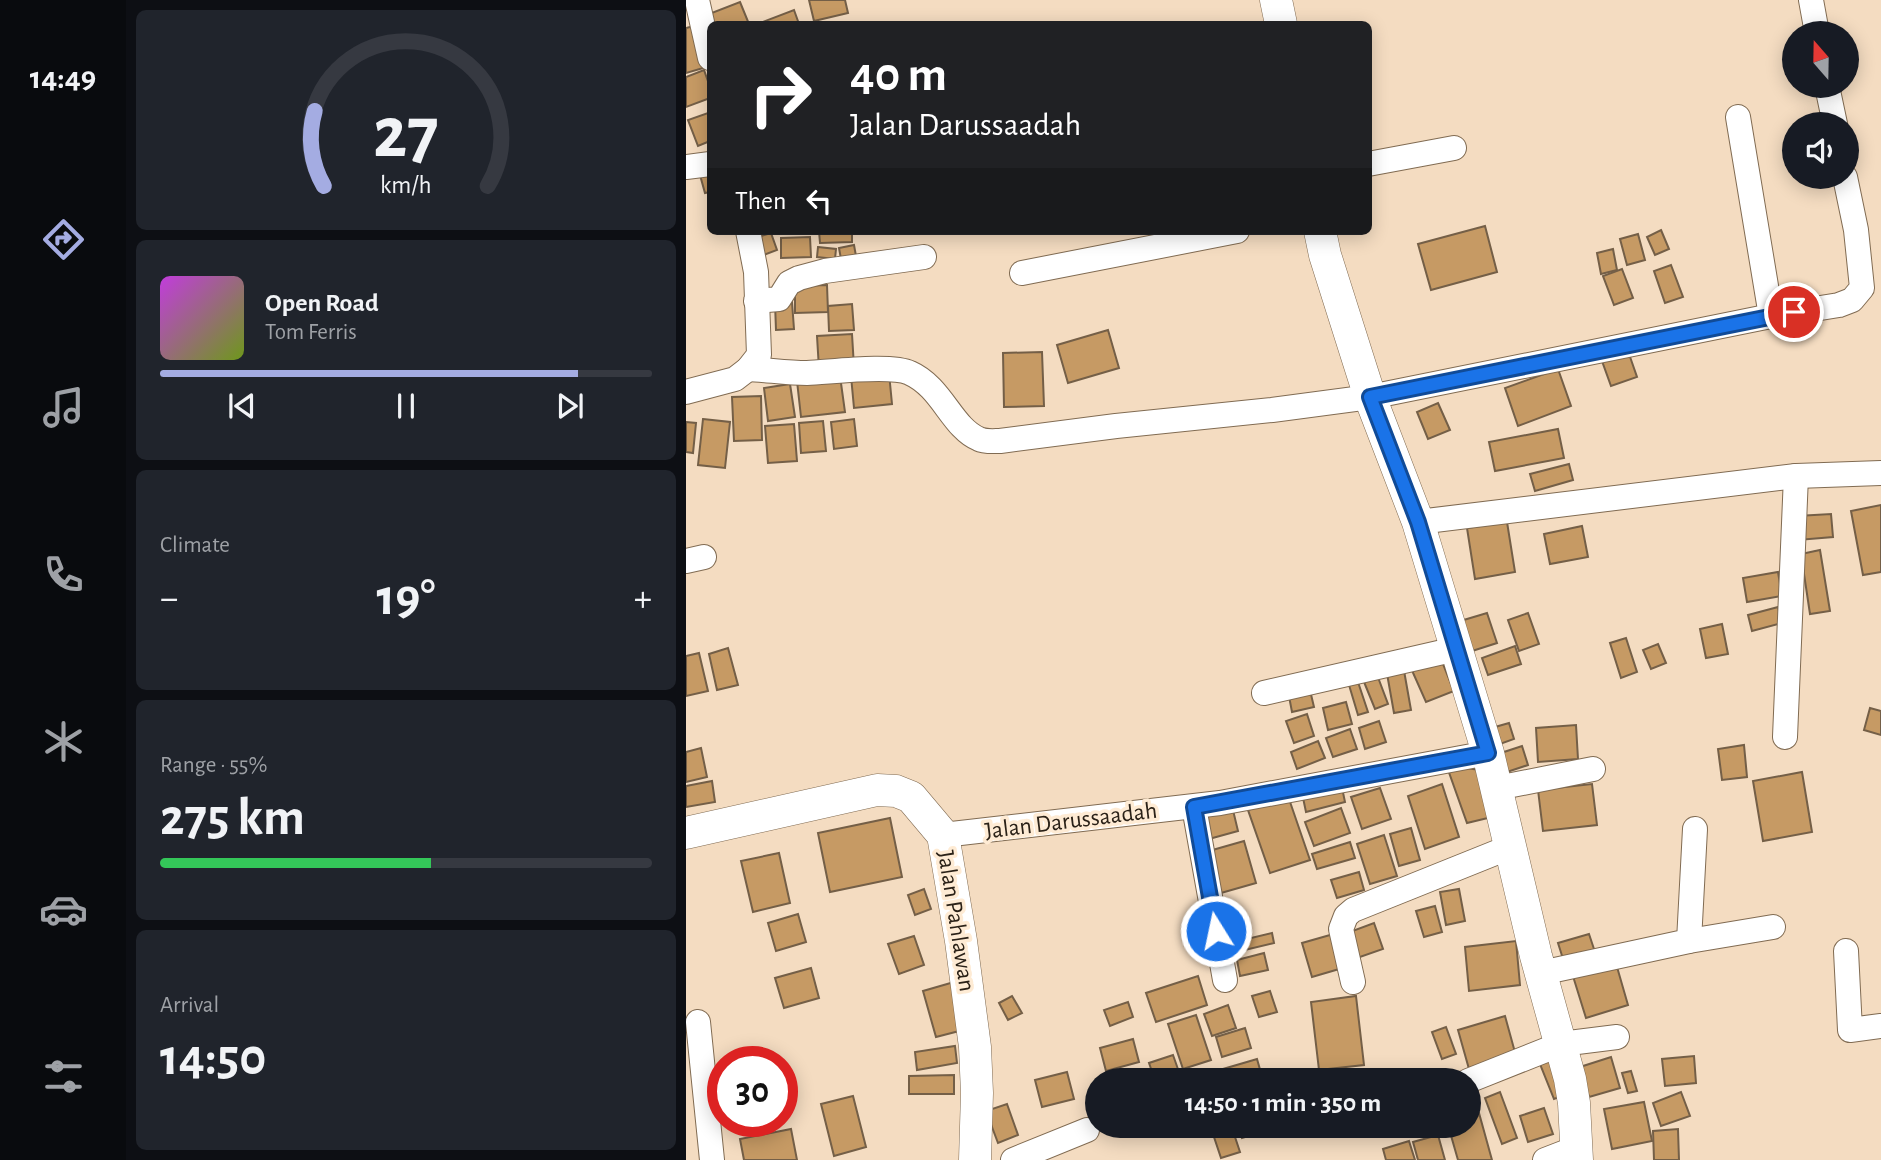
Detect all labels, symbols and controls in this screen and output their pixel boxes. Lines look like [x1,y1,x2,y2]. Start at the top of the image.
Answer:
north arrow [1782,21,1858,98]
map controls [1782,21,1859,189]
icon: right [735,49,826,140]
text: 40 m [850,51,947,100]
text: 14:49 [30,62,96,94]
text: 27 [373,98,439,171]
text: Jalan Darussaadah [850,109,1081,141]
button: sound [1782,112,1859,189]
text: km/h [380,173,432,198]
icon: left [800,182,838,220]
text: Then [735,188,786,214]
icon: directions [39,215,88,264]
pin [1764,282,1824,342]
text: Open Road [265,290,379,316]
icon: arrive [1775,293,1813,331]
text: Tom Ferris [265,321,357,344]
icon: music [39,383,88,432]
icon: previous [223,387,261,425]
icon: pause [387,387,425,425]
icon: next [551,387,589,425]
text: Climate [160,534,230,557]
icon: phone [39,550,88,599]
text: 19° [376,572,436,624]
text: − [160,580,178,618]
text: + [634,580,652,618]
icon: climate [39,717,88,766]
text: Range · 55% [160,754,267,777]
text: 275 km [160,792,305,844]
street label: Jalan Darussaadah [983,799,1159,843]
street label: Jalan Pahlawan [933,849,979,993]
icon: car [39,885,88,934]
position arrow [1179,894,1253,968]
text: Arrival [160,994,219,1017]
text: 14:50 [160,1032,266,1084]
speed limit sign: 30 [707,1046,798,1137]
icon: filters [39,1052,88,1101]
text: 14:50 · 1 min · 350 m [1185,1090,1381,1116]

